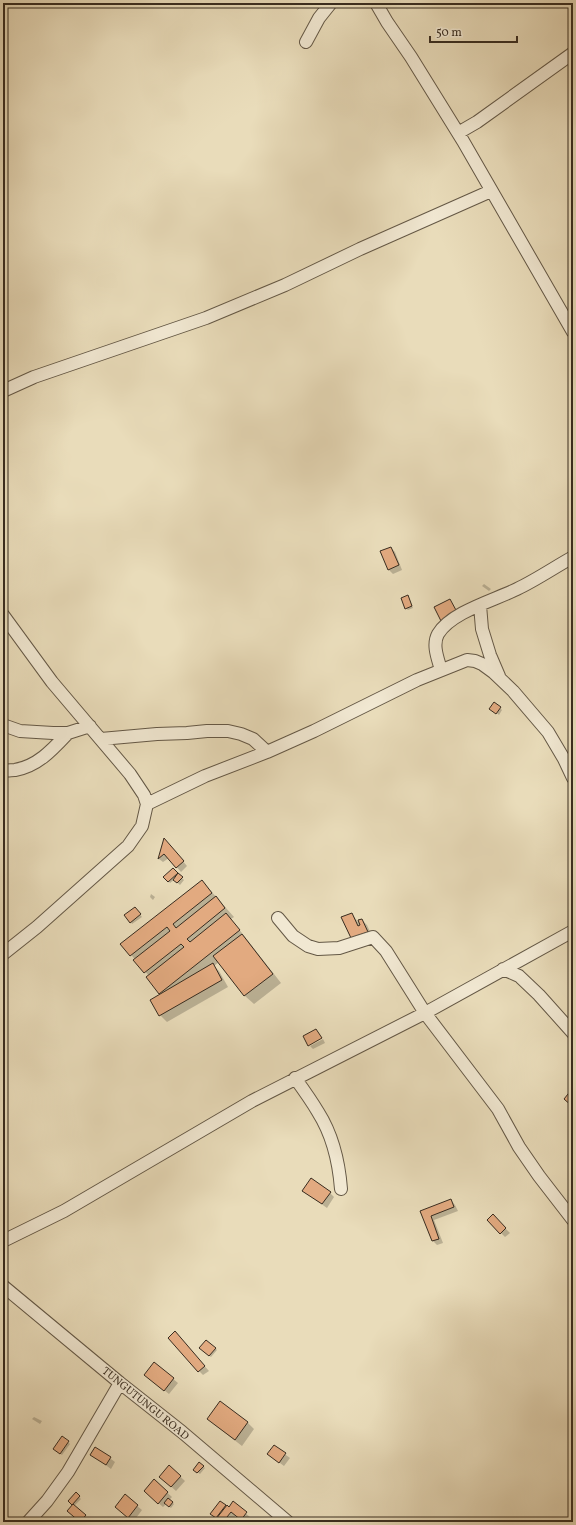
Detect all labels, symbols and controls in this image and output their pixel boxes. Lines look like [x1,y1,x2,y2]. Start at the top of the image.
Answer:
scale bar [430,18,517,44]
text: 50 m [436,25,462,41]
street label: TUNGUTUNGU ROAD [98,1364,192,1444]

